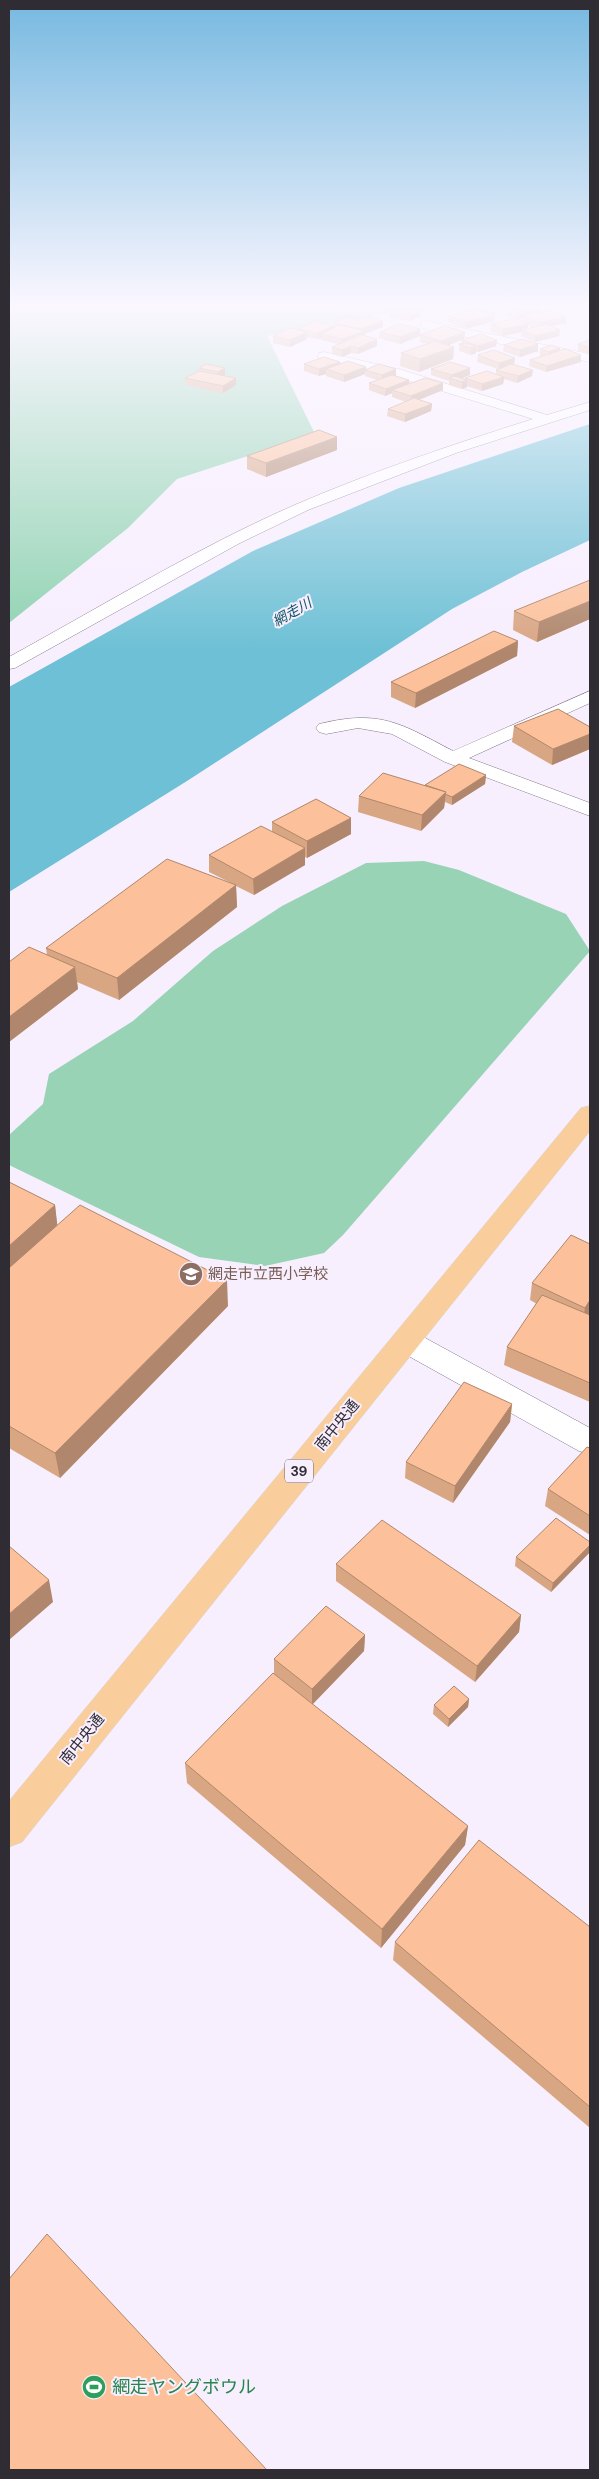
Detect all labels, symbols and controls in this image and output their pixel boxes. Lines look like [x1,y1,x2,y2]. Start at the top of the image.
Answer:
water label: 網走川 [269,593,316,630]
school or university icon: 網走市立西小学校 [178,1261,204,1287]
place label: 網走市立西小学校 [208,1264,328,1284]
street label: 南中央通 [310,1395,364,1455]
road number: 39 [285,1460,313,1482]
street label: 南中央通 [55,1709,109,1769]
sports icon: 網走ヤングボウル [81,2374,107,2400]
place label: 網走ヤングボウル [112,2375,256,2399]

